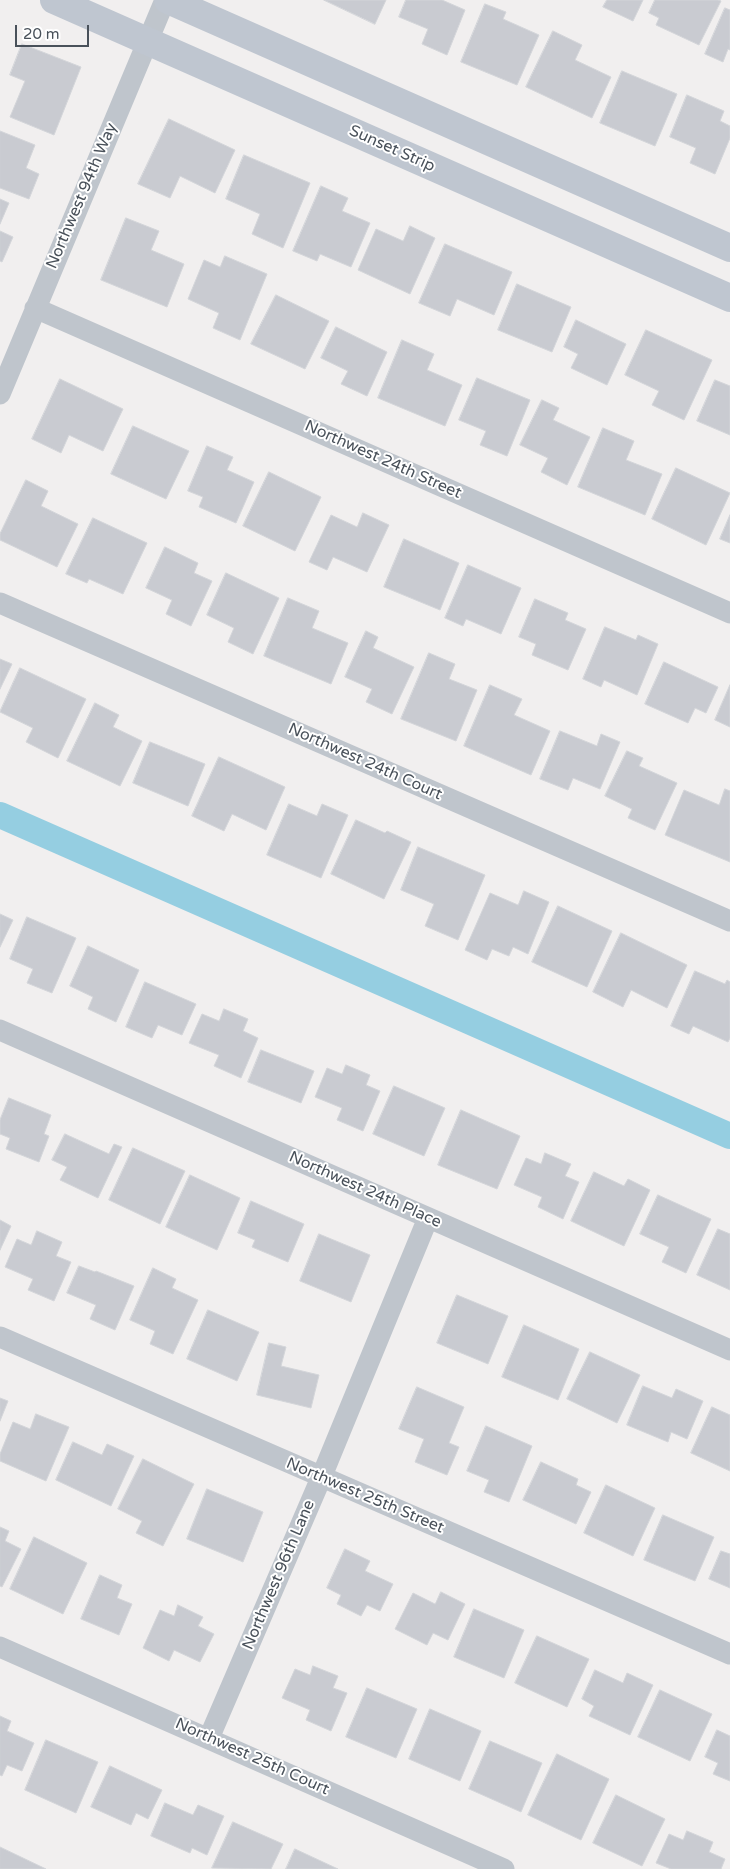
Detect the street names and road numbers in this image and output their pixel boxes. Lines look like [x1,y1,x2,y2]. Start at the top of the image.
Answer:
street label: Northwest 94th Way [43,120,121,272]
street label: Sunset Strip [346,122,438,176]
street label: Northwest 24th Street [302,417,464,503]
street label: Northwest 24th Court [285,719,445,805]
street label: Northwest 24th Place [286,1148,444,1232]
street label: Northwest 25th Street [283,1454,447,1538]
street label: Northwest 96th Lane [239,1497,319,1653]
street label: Northwest 25th Court [172,1714,332,1800]

